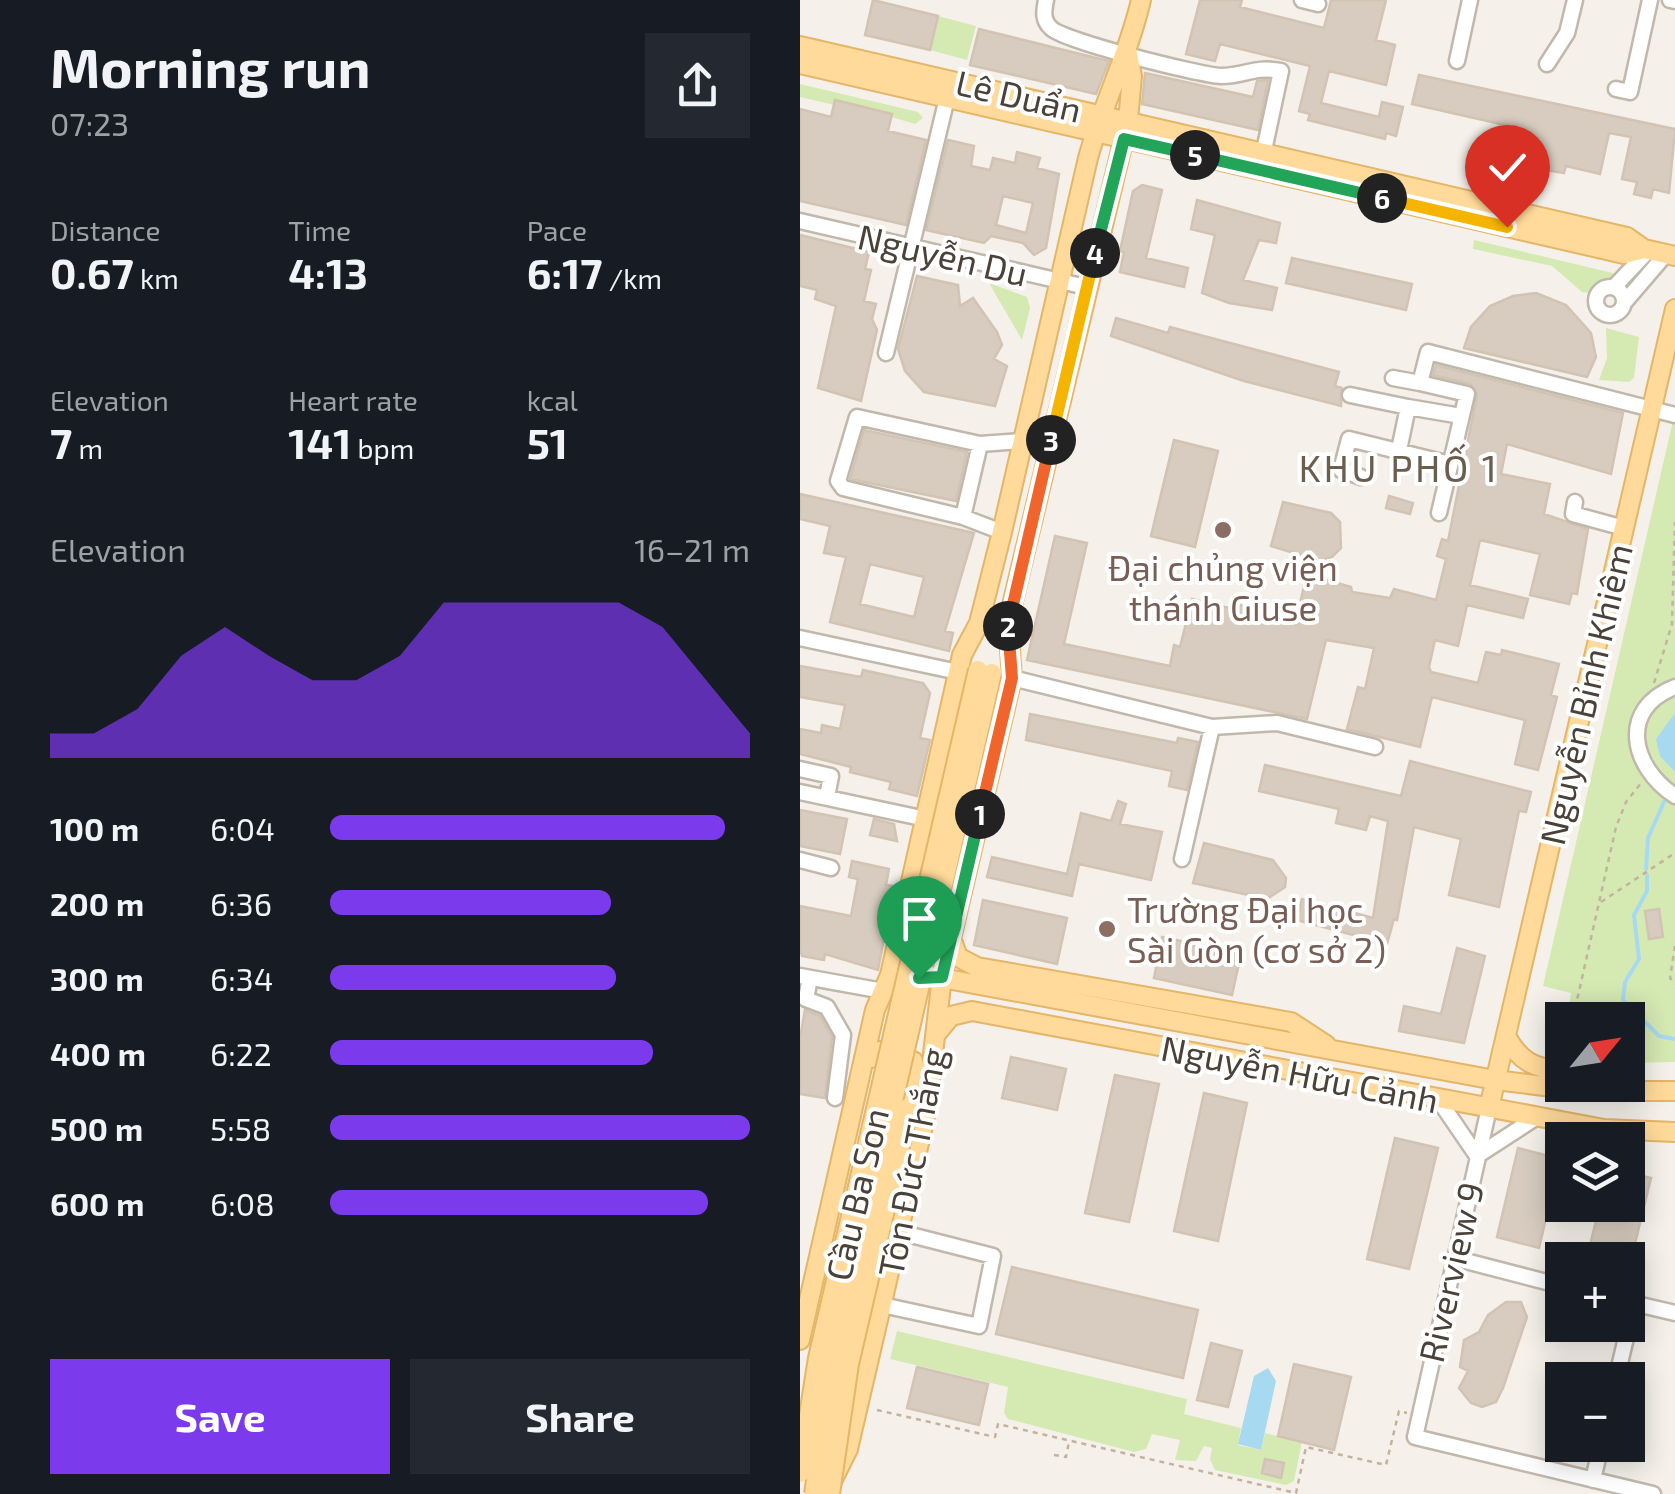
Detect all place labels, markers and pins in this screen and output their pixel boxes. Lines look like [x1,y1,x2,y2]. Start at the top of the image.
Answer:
pin [1465,125,1550,228]
pin: 5 [1170,130,1220,180]
pin: 6 [1357,173,1407,223]
pin: 4 [1070,228,1120,278]
pin: 3 [1026,415,1076,465]
marker: Đại chủng viện thánh Giuse [1212,519,1234,541]
place label: Đại chủng viện thánh Giuse [1108,546,1338,628]
pin: 2 [983,601,1033,651]
pin: 1 [955,789,1005,839]
pin [877,876,962,979]
place label: Trường Đại học Sài Gòn (cơ sở 2) [1127,888,1386,970]
marker: Trường Đại học Sài Gòn (cơ sở 2) [1096,918,1118,940]

